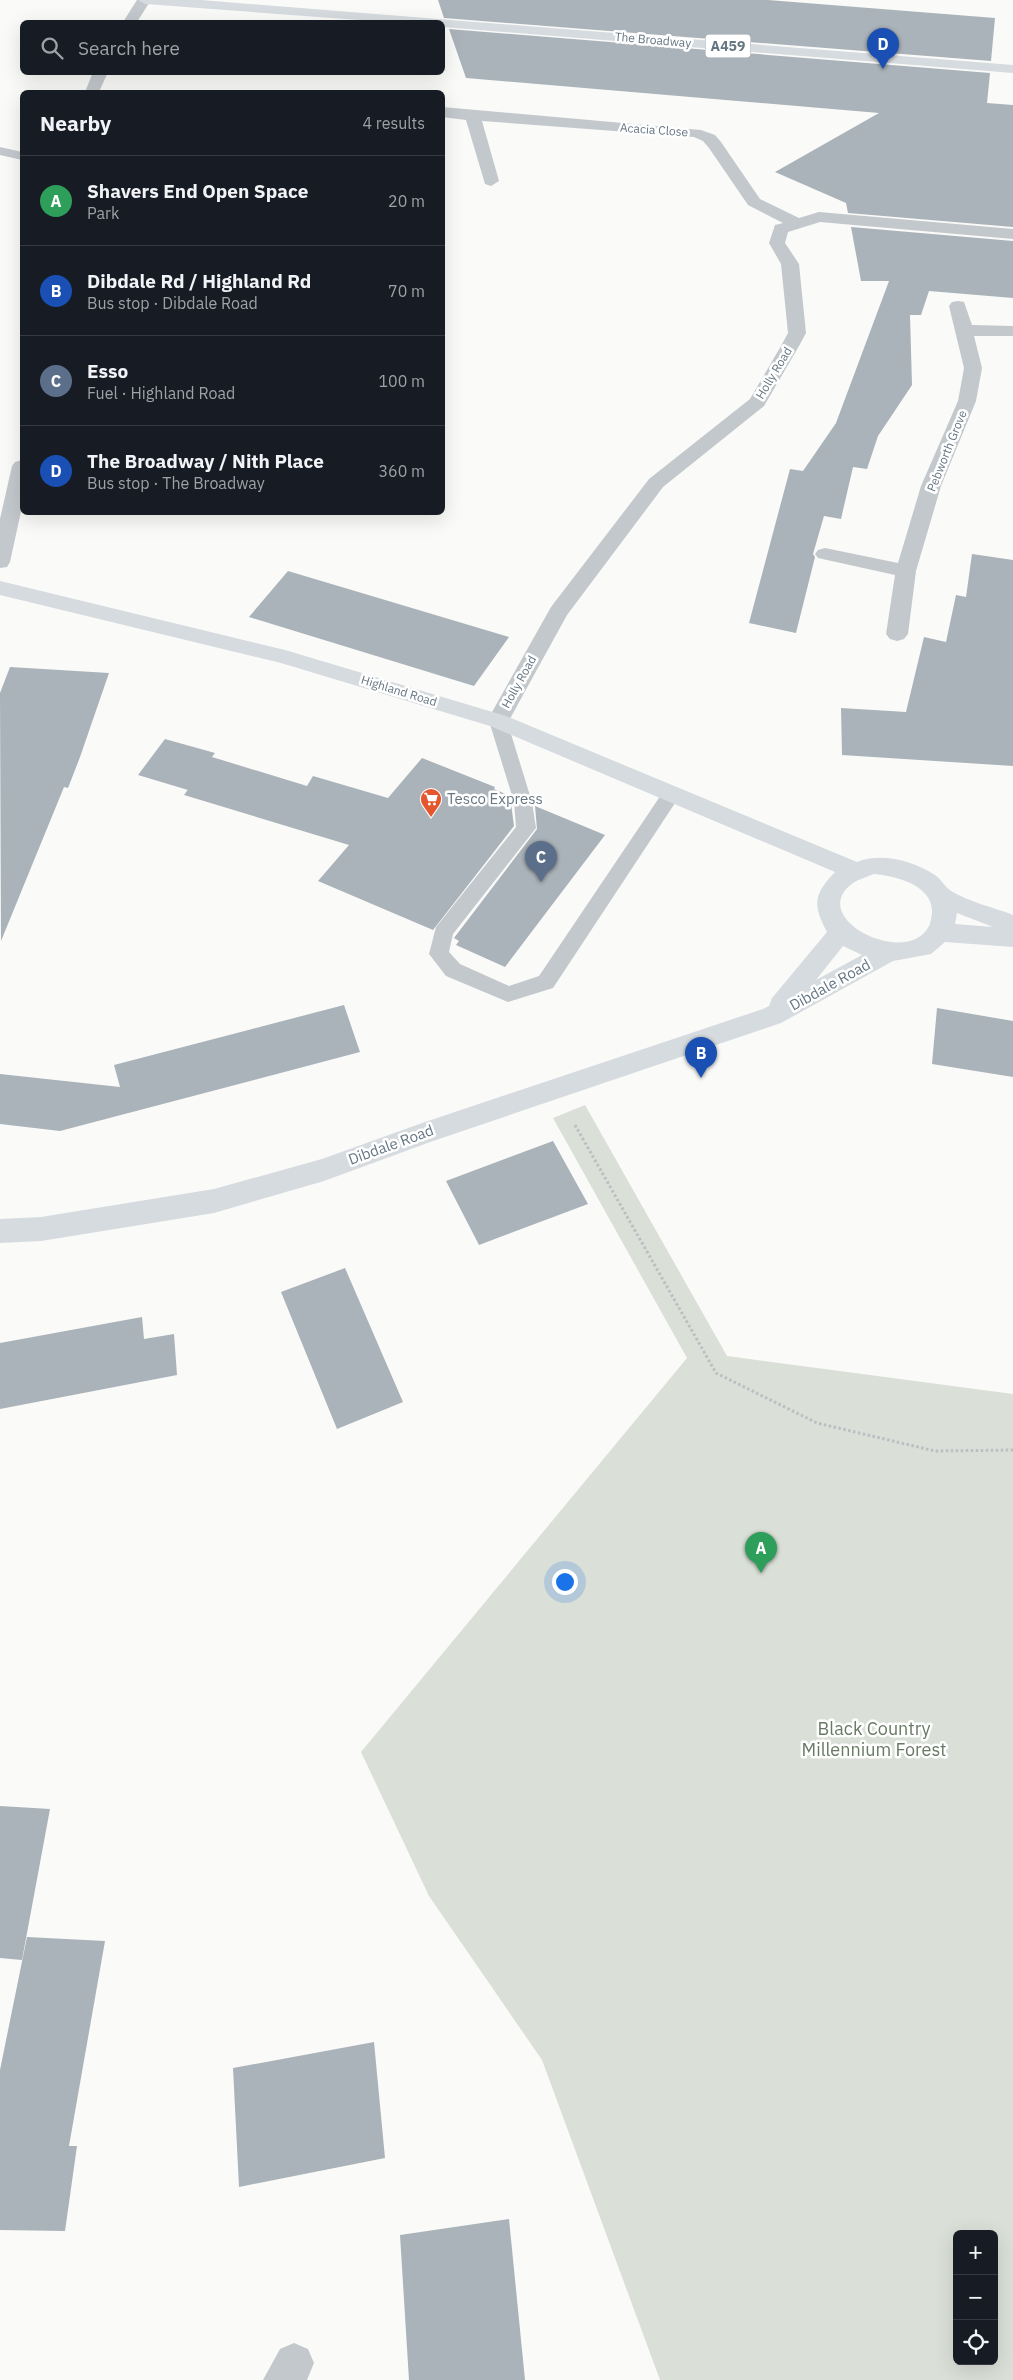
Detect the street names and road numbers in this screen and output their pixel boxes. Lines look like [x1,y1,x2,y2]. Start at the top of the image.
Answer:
street label: The Broadway [614,29,692,50]
road number: A459 [706,34,750,58]
street label: Acacia Close [619,120,689,139]
street label: Holly Road [752,344,795,401]
street label: Pebworth Grove [923,408,970,494]
street label: Holly Road [498,653,539,711]
street label: Highland Road [359,672,439,709]
street label: Dibdale Road [786,955,874,1015]
street label: Dibdale Road [345,1120,436,1169]

